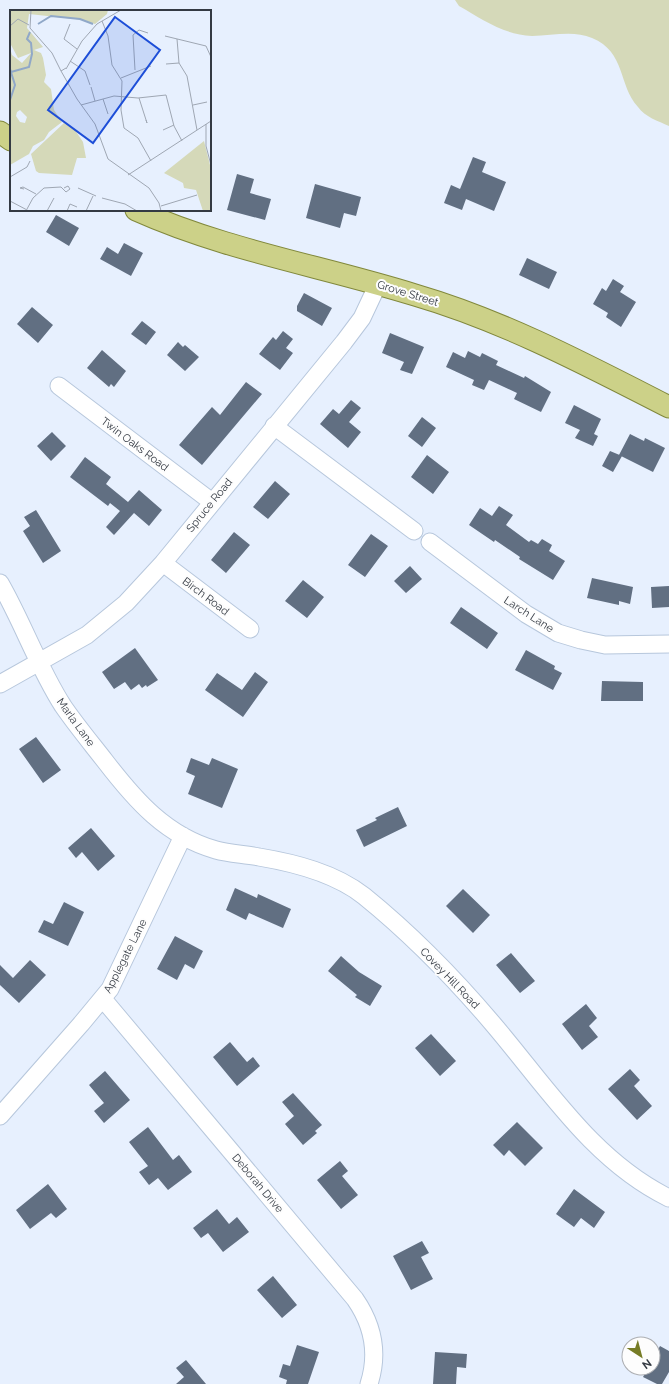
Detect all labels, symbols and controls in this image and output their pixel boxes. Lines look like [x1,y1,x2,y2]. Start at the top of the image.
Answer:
inset map [10,10,211,211]
street label: Grove Street [376,278,440,309]
street label: Twin Oaks Road [98,415,171,474]
street label: Spruce Road [184,476,235,535]
street label: Birch Road [180,575,232,618]
street label: Larch Lane [501,594,556,636]
street label: Marla Lane [54,696,98,749]
street label: Applegate Lane [101,917,150,995]
street label: Covey Hill Road [417,945,482,1012]
street label: Deborah Drive [229,1151,286,1216]
north arrow [621,1336,661,1376]
text: N [639,1356,654,1371]

